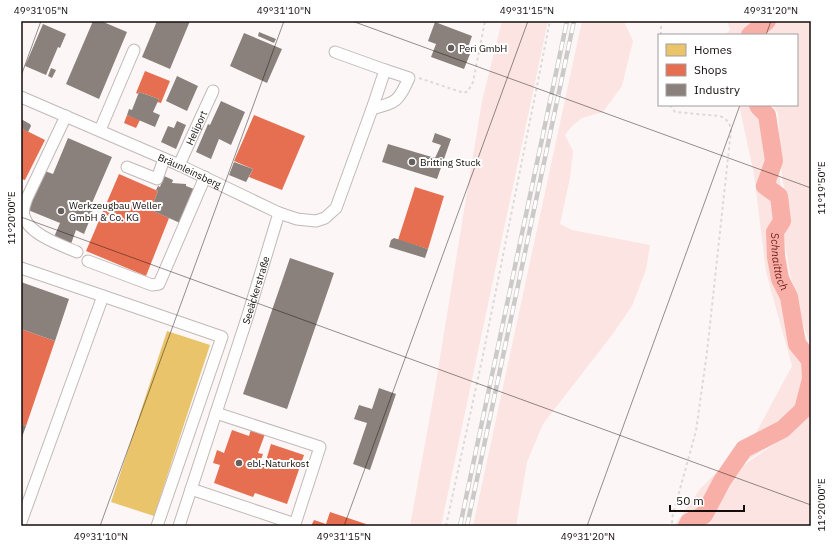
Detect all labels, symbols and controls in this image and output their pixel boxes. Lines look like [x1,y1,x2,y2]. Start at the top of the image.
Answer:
text: 49°31'05"N [14,4,68,17]
text: 49°31'10"N [257,4,311,17]
text: 49°31'15"N [500,4,554,17]
text: 49°31'20"N [744,4,798,17]
legend [658,34,798,106]
place label: Peri GmbH [459,42,507,55]
text: Homes [694,42,732,57]
marker: Peri GmbH [446,43,456,53]
text: Shops [694,62,727,77]
text: Industry [694,82,740,97]
street label: Heliport [183,108,210,147]
street label: Bräunleinsberg [156,150,224,191]
place label: Britting Stuck [420,156,481,169]
marker: Britting Stuck [407,157,417,167]
text: 11°19'50"E [815,161,828,215]
text: 11°20'00"E [5,191,18,245]
place label: Werkzeugbau Weller GmbH & Co. KG [69,199,161,224]
marker: Werkzeugbau Weller GmbH & Co. KG [56,206,66,216]
water label: Schnaittach [768,232,792,293]
street label: Seeäckerstraße [239,254,272,326]
place label: ebl-Naturkost [247,457,310,470]
marker: ebl-Naturkost [234,458,244,468]
text: 11°20'00"E [815,478,828,532]
scale bar [670,487,744,513]
text: 50 m [676,493,704,508]
text: 49°31'10"N [74,530,128,543]
text: 49°31'15"N [317,530,371,543]
text: 49°31'20"N [561,530,615,543]

